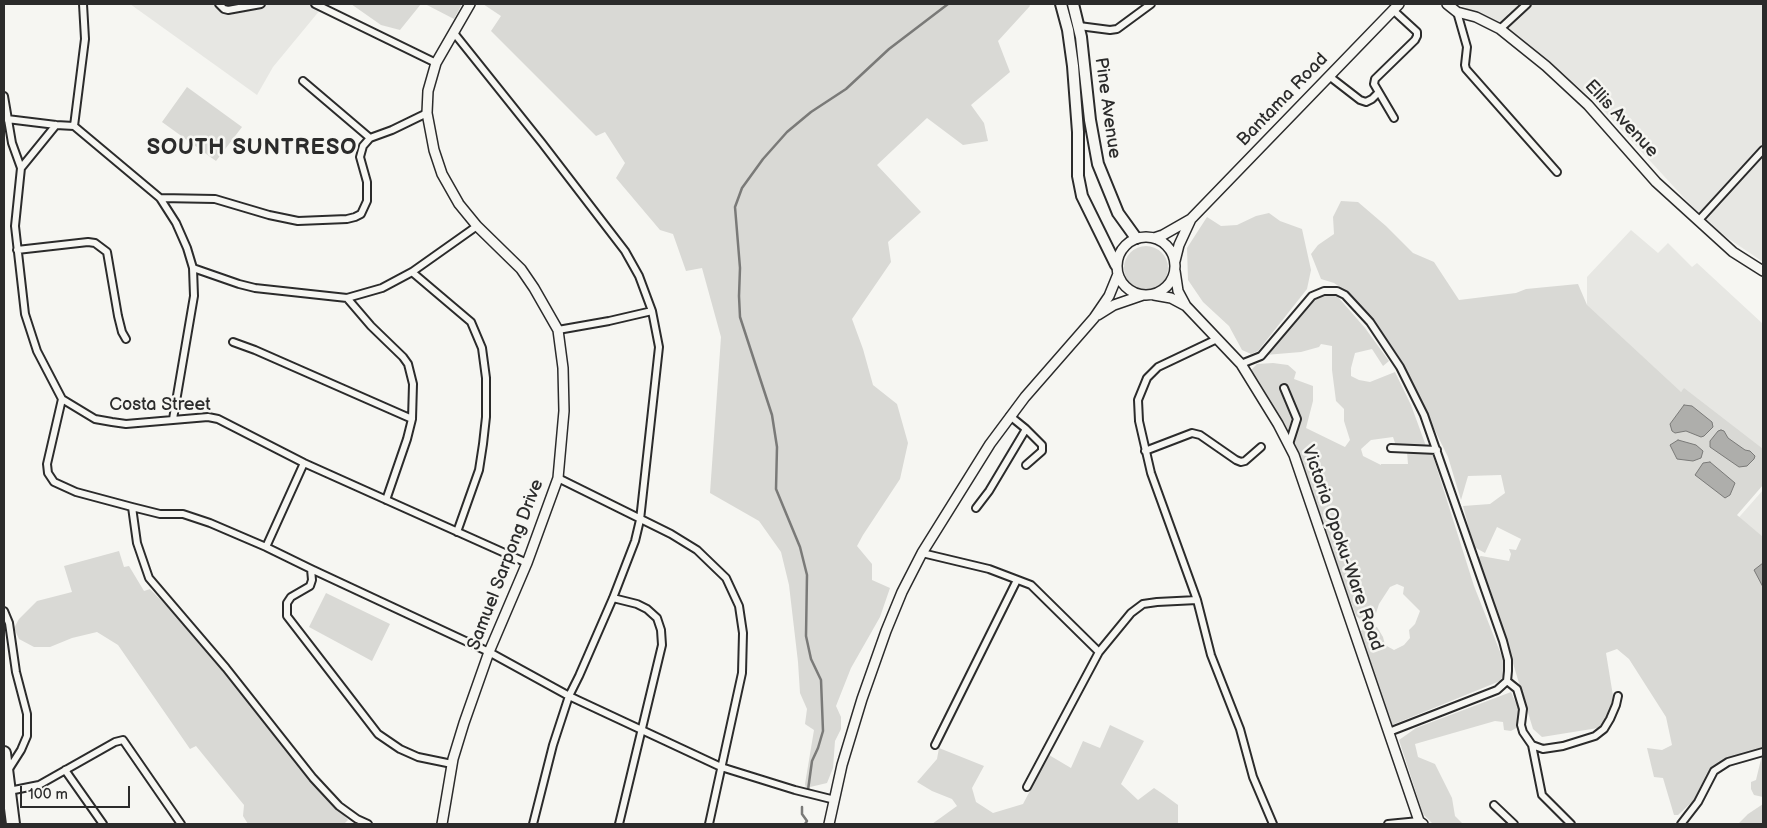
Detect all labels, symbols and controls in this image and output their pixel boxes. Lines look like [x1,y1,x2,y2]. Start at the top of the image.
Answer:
street label: Bantama Road [1233,49,1333,151]
street label: Pine Avenue [1089,56,1125,160]
street label: Ellis Avenue [1580,76,1662,162]
district label: SOUTH SUNTRESO [145,135,359,161]
street label: Costa Street [109,394,211,416]
street label: Victoria Opoku-Ware Road [1297,442,1387,654]
street label: Samuel Sarpong Drive [463,476,549,654]
scale bar [22,776,132,808]
text: 100 m [28,785,68,804]

